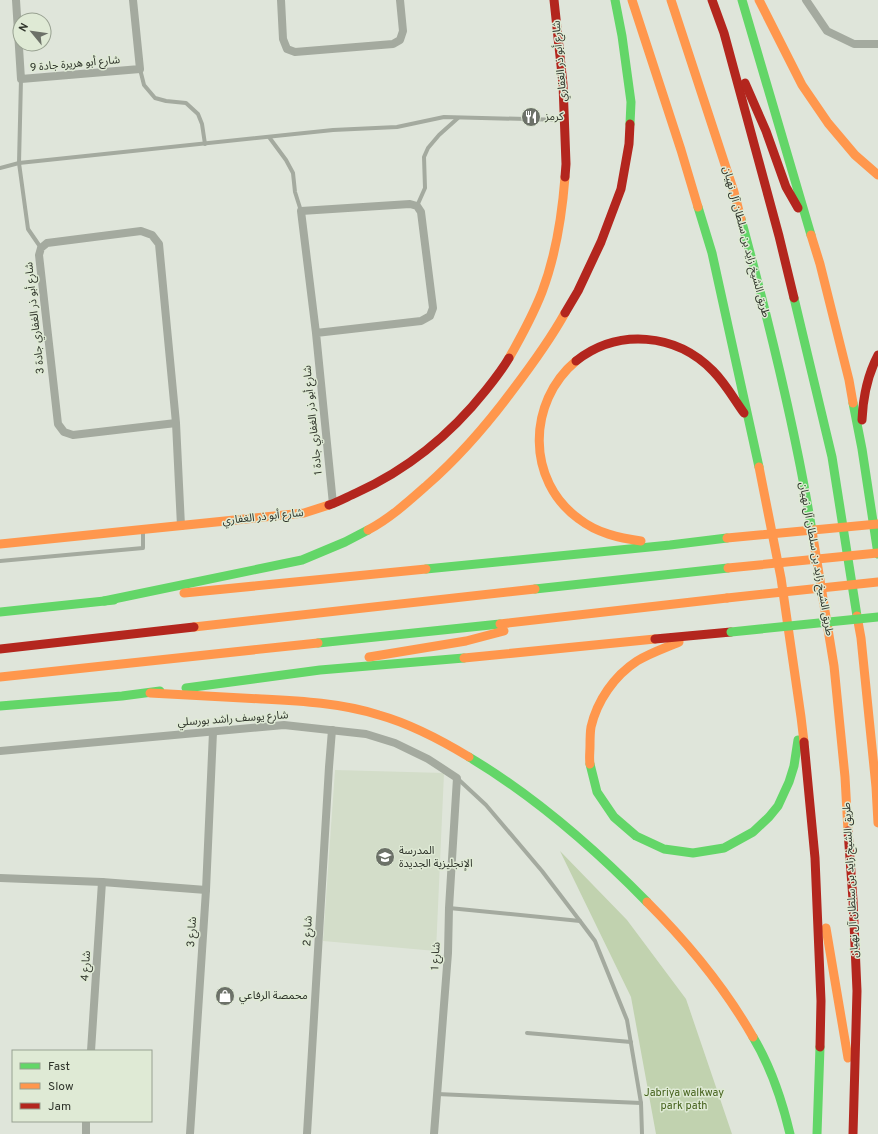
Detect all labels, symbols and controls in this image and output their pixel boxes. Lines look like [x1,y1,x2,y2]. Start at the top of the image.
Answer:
north arrow [12,12,52,52]
street label: شارع أبو ذر الغفاري [549,19,572,102]
text: N [16,21,32,34]
street label: شارع أبو هريرة جادة 9 [29,53,121,75]
restaurant icon: كرمز [520,106,542,128]
place label: كرمز [544,110,564,124]
street label: طريق الشيخ زايد بن سلطان آل نهيان [719,165,773,319]
street label: شارع أبو ذر الغفاري جادة 3 [22,261,49,375]
street label: شارع أبو ذر الغفاري جادة 1 [300,364,327,476]
street label: طريق الشيخ زايد بن سلطان آل نهيان [796,481,836,637]
street label: شارع أبو ذر الغفاري [222,505,305,530]
street label: شارع يوسف راشد بورسلي [177,708,289,731]
street label: طريق الشيخ زايد بن سلطان آل نهيان [840,802,862,958]
place label: المدرسة الإنجليزية الجديدة [399,844,473,871]
school or university icon: المدرسة الإنجليزية الجديدة [374,846,396,868]
street label: شارع 2 [300,915,316,947]
street label: شارع 3 [184,916,200,948]
street label: شارع 1 [428,941,444,970]
street label: شارع 4 [78,950,94,982]
shop icon: محمصة الرفاعي [214,985,236,1007]
place label: محمصة الرفاعي [239,989,308,1005]
legend [12,1050,152,1122]
text: Fast [48,1059,70,1075]
text: Slow [48,1079,74,1095]
park label: Jabriya walkway park path [644,1086,724,1113]
text: Jam [48,1099,71,1115]

